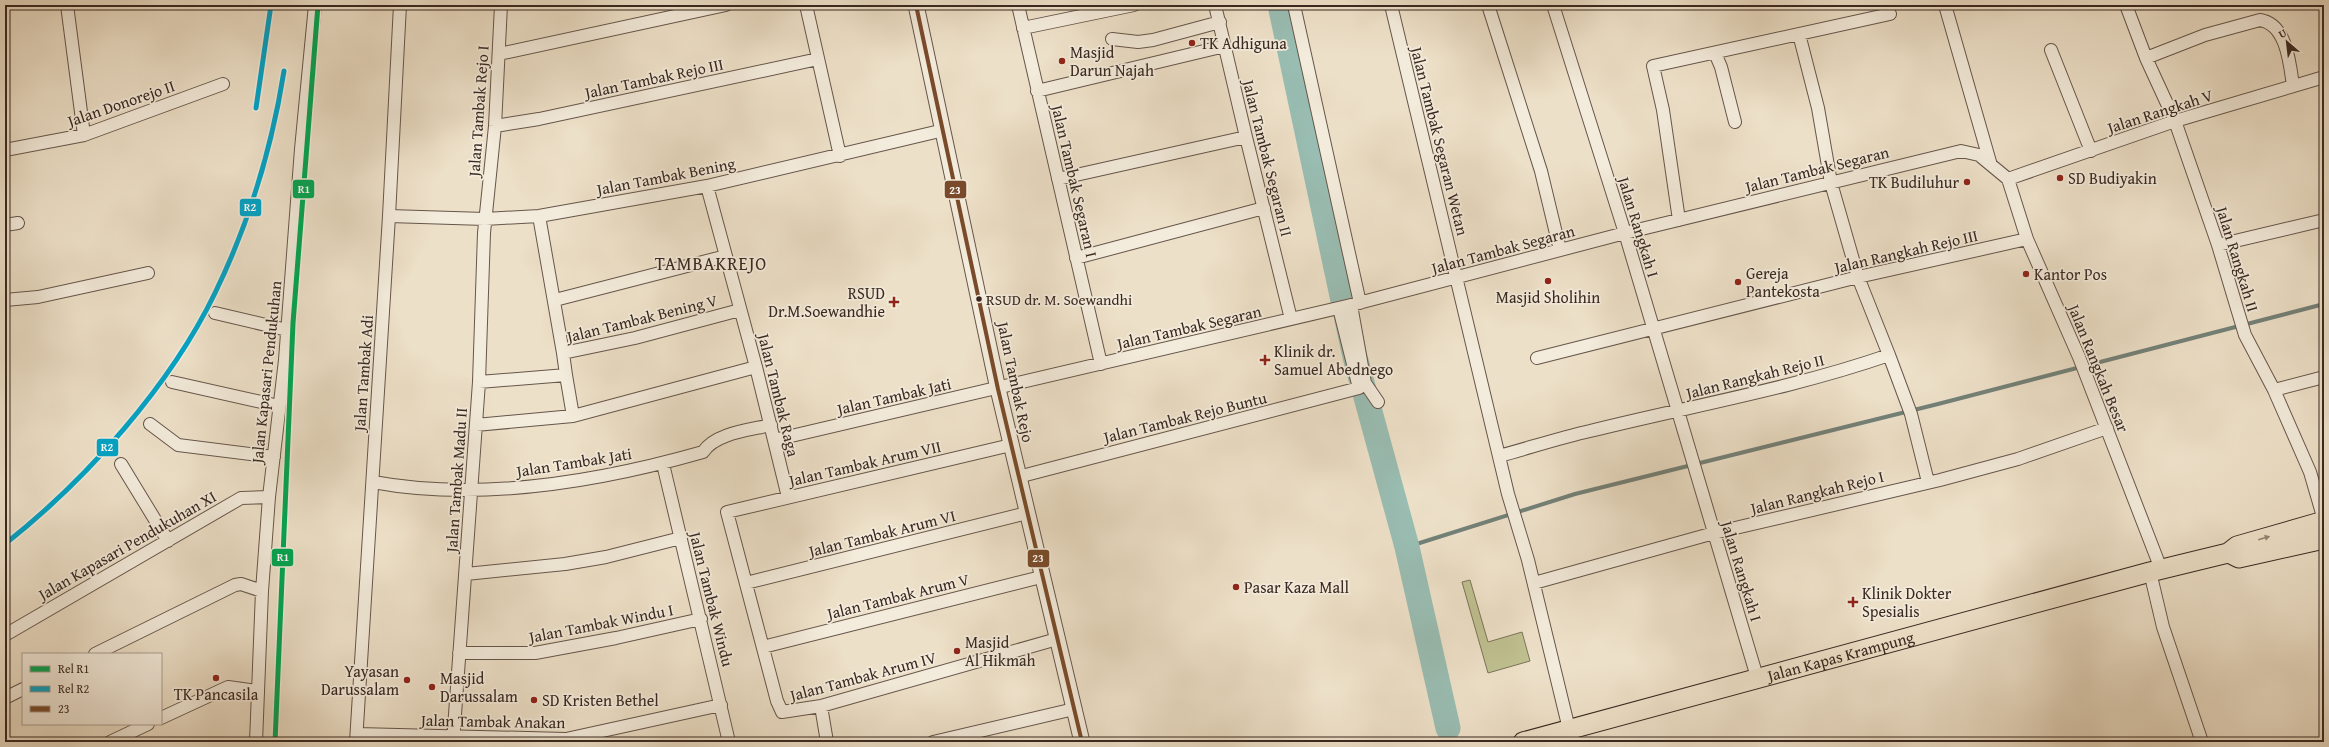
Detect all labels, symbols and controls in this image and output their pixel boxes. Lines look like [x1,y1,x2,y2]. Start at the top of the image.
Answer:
north arrow [2267,22,2307,62]
text: U [2275,24,2290,42]
place label: TK Adhiguna [1200,31,1287,55]
marker: TK Adhiguna [1187,38,1197,48]
place label: Masjid Darun Najah [1070,40,1154,82]
street label: Jalan Tambak Segaran Wetan [1404,42,1475,238]
street label: Jalan Tambak Rejo I [461,45,495,179]
street label: Jalan Tambak Rejo III [581,52,726,105]
marker: Masjid Darun Najah [1057,56,1067,66]
street label: Jalan Donorejo II [62,73,178,133]
street label: Jalan Tambak Segaran II [1236,75,1299,239]
street label: Jalan Rangkah V [2102,82,2216,140]
street label: Jalan Tambak Segaran I [1045,100,1104,260]
street label: Jalan Tambak Segaran [1741,140,1891,199]
street label: Jalan Tambak Bening [593,151,737,202]
place label: SD Budiyakin [2068,166,2157,190]
place label: TK Budiluhur [1869,170,1959,194]
street label: Jalan Rangkah I [1612,172,1666,280]
marker: SD Budiyakin [2055,173,2065,183]
marker: TK Budiluhur [1962,177,1972,187]
line badge: R1 [292,179,315,199]
line badge: 23 [944,180,967,199]
text: R1 [298,181,311,197]
text: 23 [949,182,961,198]
line badge: R2 [239,198,262,217]
text: R2 [244,199,257,215]
street label: Jalan Rangkah II [2210,201,2265,315]
street label: Jalan Tambak Segaran [1427,218,1577,280]
street label: Jalan Rangkah Rejo III [1830,223,1980,280]
district label: TAMBAKREJO [655,250,767,277]
place label: Gereja Pantekosta [1746,261,1820,303]
place label: Kantor Pos [2034,262,2107,286]
marker: Kantor Pos [2021,269,2031,279]
marker: Masjid Sholihin [1543,276,1553,286]
marker: Gereja Pantekosta [1733,277,1743,287]
street label: Jalan Kapasari Pendukuhan [244,279,288,466]
place label: RSUD Dr.M.Soewandhie [768,281,885,323]
place label: Masjid Sholihin [1496,285,1600,309]
street label: Jalan Tambak Bening V [562,288,720,349]
place label: RSUD dr. M. Soewandhi [986,289,1132,310]
marker: RSUD dr. M. Soewandhi [974,294,984,304]
marker: RSUD Dr.M.Soewandhie [888,296,900,308]
street label: Jalan Tambak Segaran [1113,299,1264,356]
street label: Jalan Rangkah Besar [2062,299,2136,436]
street label: Jalan Tambak Adi [347,314,379,434]
street label: Jalan Tambak Rejo [991,317,1041,445]
street label: Jalan Tambak Raga [752,329,806,459]
place label: Klinik dr. Samuel Abednego [1274,339,1393,381]
street label: Jalan Rangkah Rejo II [1681,347,1827,405]
marker: Klinik dr. Samuel Abednego [1259,354,1271,366]
street label: Jalan Tambak Jati [833,371,954,421]
street label: Jalan Tambak Rejo Buntu [1099,385,1269,449]
street label: Jalan Tambak Madu II [439,407,473,555]
street label: Jalan Tambak Arum VII [785,434,944,493]
line badge: R2 [96,438,119,457]
text: R2 [101,439,114,455]
street label: Jalan Tambak Jati [513,441,634,483]
street label: Jalan Rangkah Rejo I [1746,464,1886,521]
street label: Jalan Kapasari Pendukuhan XI [32,484,220,607]
street label: Jalan Tambak Arum VI [804,503,958,563]
street label: Jalan Rangkah I [1715,516,1769,624]
street label: Jalan Tambak Windu [683,527,740,669]
one-way arrow [2258,535,2270,541]
line badge: R1 [271,548,294,567]
text: R1 [277,549,290,565]
line badge: 23 [1027,549,1050,568]
text: 23 [1032,550,1044,566]
street label: Jalan Tambak Arum V [822,567,972,626]
place label: Pasar Kaza Mall [1244,575,1349,599]
place label: Klinik Dokter Spesialis [1862,581,1952,623]
marker: Pasar Kaza Mall [1231,582,1241,592]
marker: Klinik Dokter Spesialis [1847,596,1859,608]
street label: Jalan Tambak Windu I [525,597,675,649]
street label: Jalan Kapas Krampung [1763,625,1917,688]
place label: Masjid Al Hikmah [965,630,1036,672]
street label: Jalan Tambak Arum IV [785,645,939,708]
marker: Masjid Al Hikmah [952,646,962,656]
legend [22,653,162,725]
place label: Yayasan Darussalam [321,659,399,701]
text: Rel R1 [58,660,89,677]
place label: Masjid Darussalam [440,666,518,708]
marker: TK Pancasila [211,673,221,683]
marker: Yayasan Darussalam [402,675,412,685]
text: Rel R2 [58,680,89,697]
place label: TK Pancasila [174,682,259,706]
marker: Masjid Darussalam [427,682,437,692]
place label: SD Kristen Bethel [542,688,659,712]
marker: SD Kristen Bethel [529,695,539,705]
text: 23 [58,700,70,717]
street label: Jalan Tambak Anakan [419,708,565,734]

